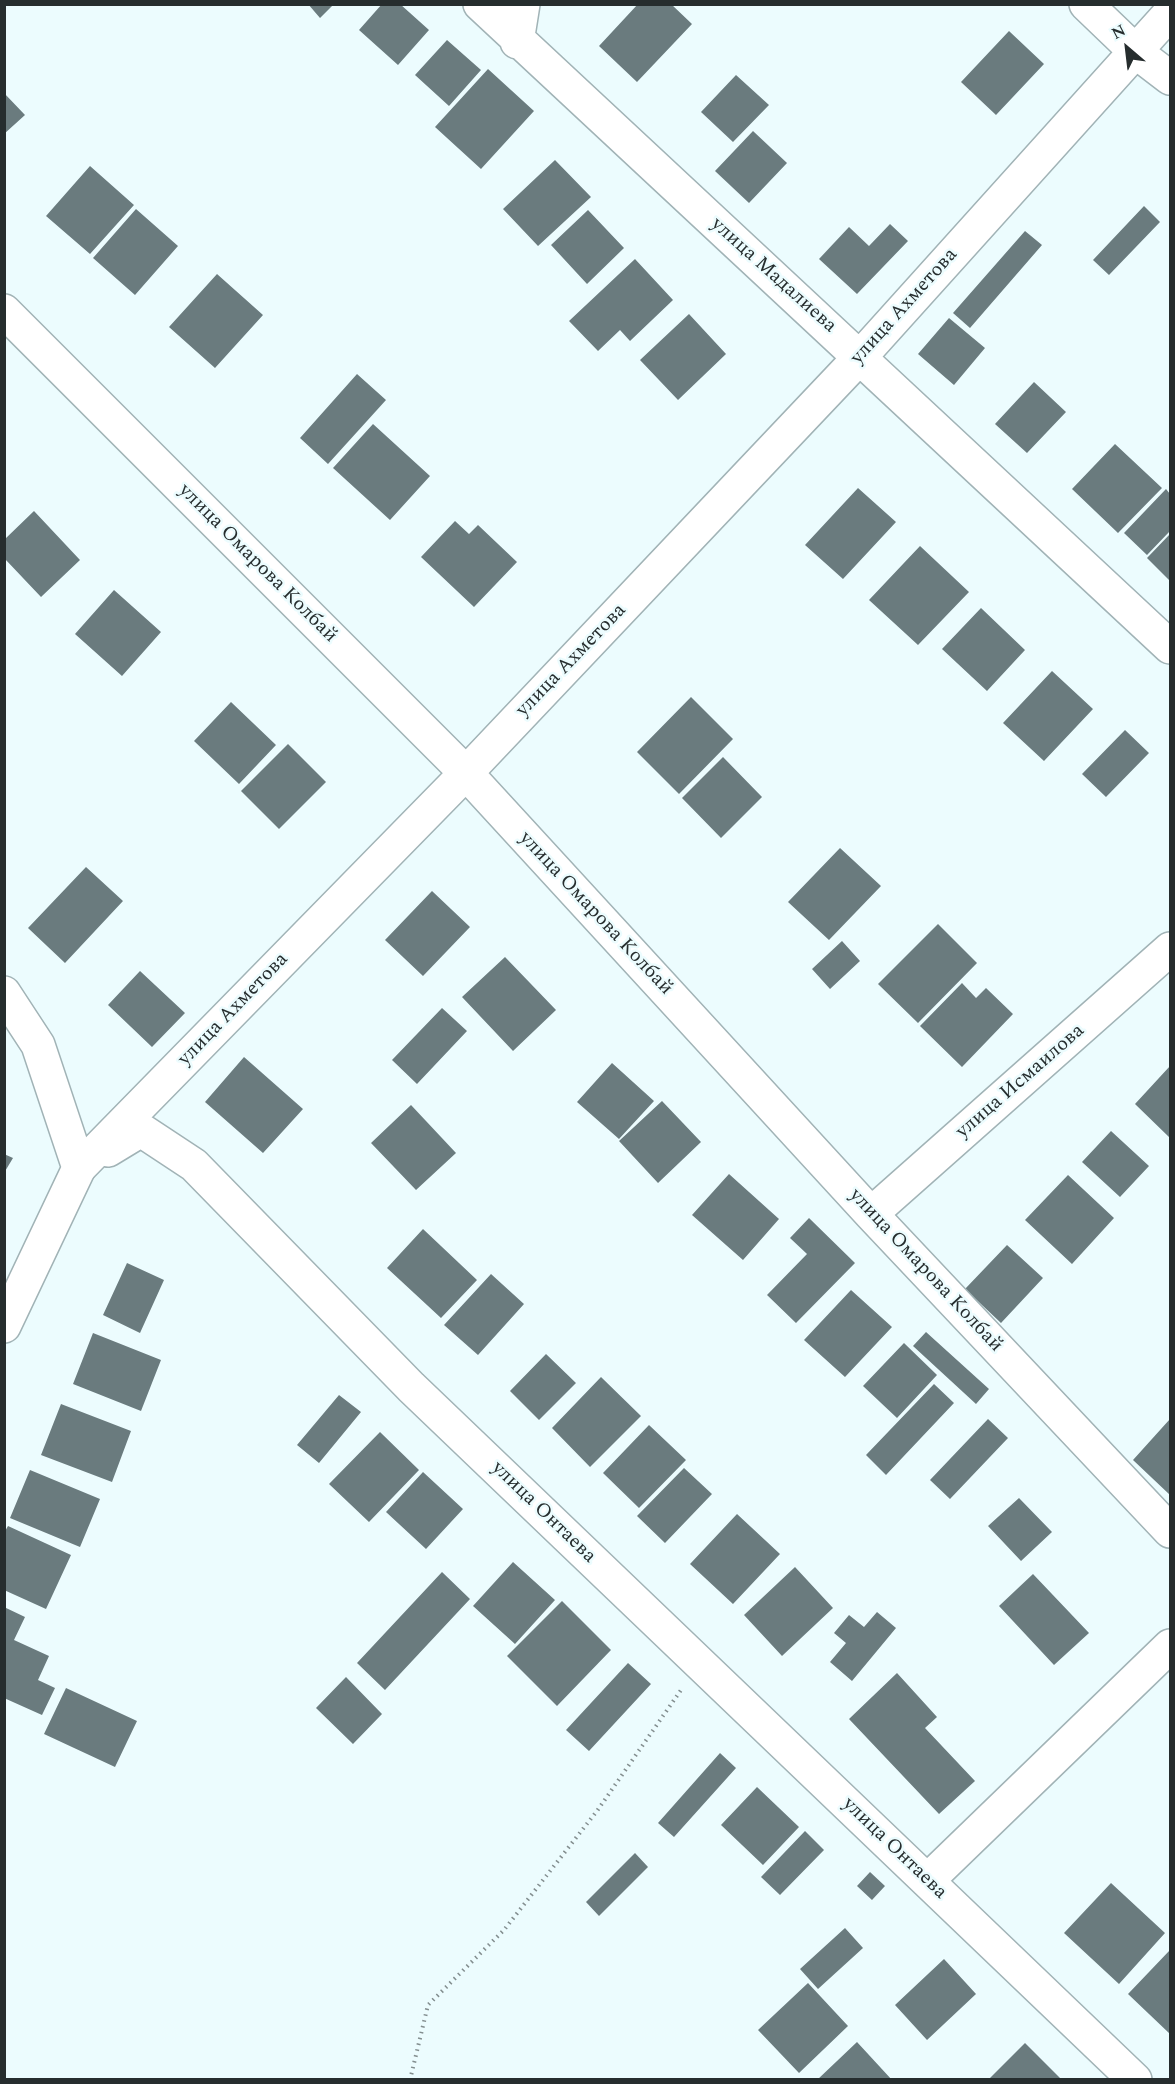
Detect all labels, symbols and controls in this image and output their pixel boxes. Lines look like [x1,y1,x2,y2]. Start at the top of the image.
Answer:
north arrow [1097,18,1157,78]
text: N [1107,18,1130,46]
street label: улица Мадалиева [705,213,841,339]
street label: улица Ахметова [846,244,964,370]
street label: улица Омарова Колбай [173,480,341,648]
street label: улица Ахметова [512,599,632,723]
street label: улица Омарова Колбай [513,827,677,1001]
street label: улица Ахметова [174,948,294,1072]
street label: улица Исмаилова [952,1020,1090,1144]
street label: улица Омарова Колбай [843,1184,1007,1358]
street label: улица Онтаева [486,1457,600,1569]
street label: улица Онтаева [837,1793,951,1905]

